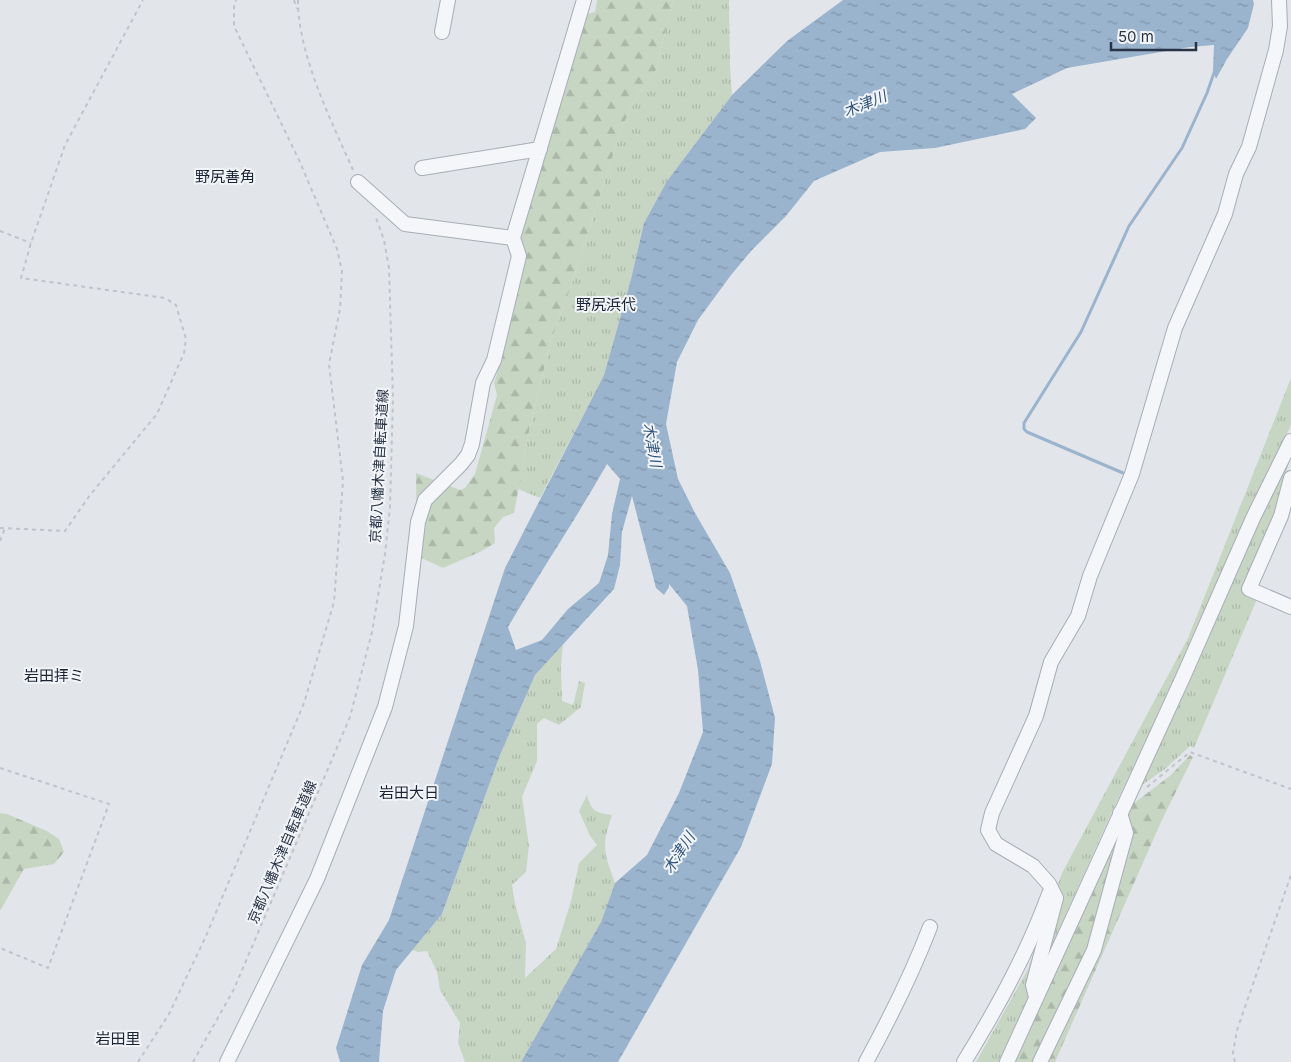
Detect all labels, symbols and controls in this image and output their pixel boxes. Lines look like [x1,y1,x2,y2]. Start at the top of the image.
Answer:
scale bar [1111,20,1196,52]
text: 50 m [1118,27,1154,46]
water label: 木津川 [840,86,891,121]
district label: 野尻善角 [195,167,255,186]
district label: 野尻浜代 [576,295,636,314]
street label: 京都八幡木津自転車道線 [366,389,391,543]
water label: 木津川 [639,421,666,471]
district label: 岩田拝ミ [24,666,84,685]
street label: 京都八幡木津自転車道線 [244,778,319,926]
district label: 岩田大日 [379,783,439,802]
water label: 木津川 [658,827,700,877]
district label: 岩田里 [95,1029,141,1048]

